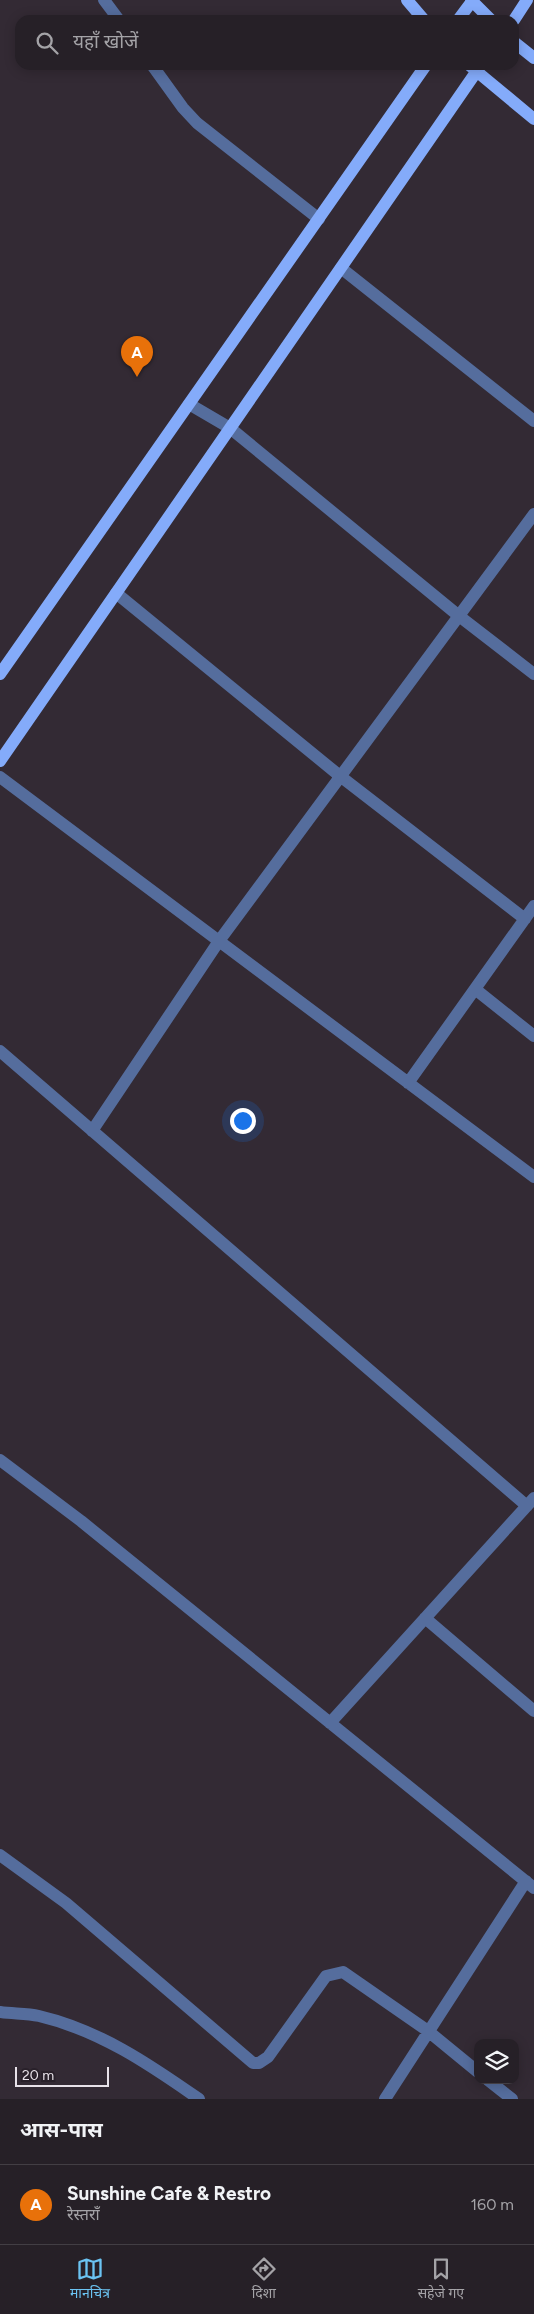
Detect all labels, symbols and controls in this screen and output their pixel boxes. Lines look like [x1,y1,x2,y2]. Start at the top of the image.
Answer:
search box [15,15,519,70]
icon: search [33,29,61,57]
text: यहाँ खोजें [73,30,138,53]
pin: A [121,336,153,377]
your location [230,1108,256,1134]
map controls [474,2039,519,2084]
button: layers [474,2039,519,2084]
scale bar [15,2064,109,2087]
text: 20 m [22,2067,54,2084]
text: आस-पास [20,2117,103,2142]
text: Sunshine Cafe & Restro [67,2182,271,2205]
text: A [30,2195,42,2214]
text: 160 m [471,2195,514,2214]
text: रेस्तराँ [67,2205,100,2224]
tab: मानचित्र [70,2255,110,2304]
tab: दिशा [250,2255,278,2304]
tab: सहेजे गए [418,2255,464,2304]

